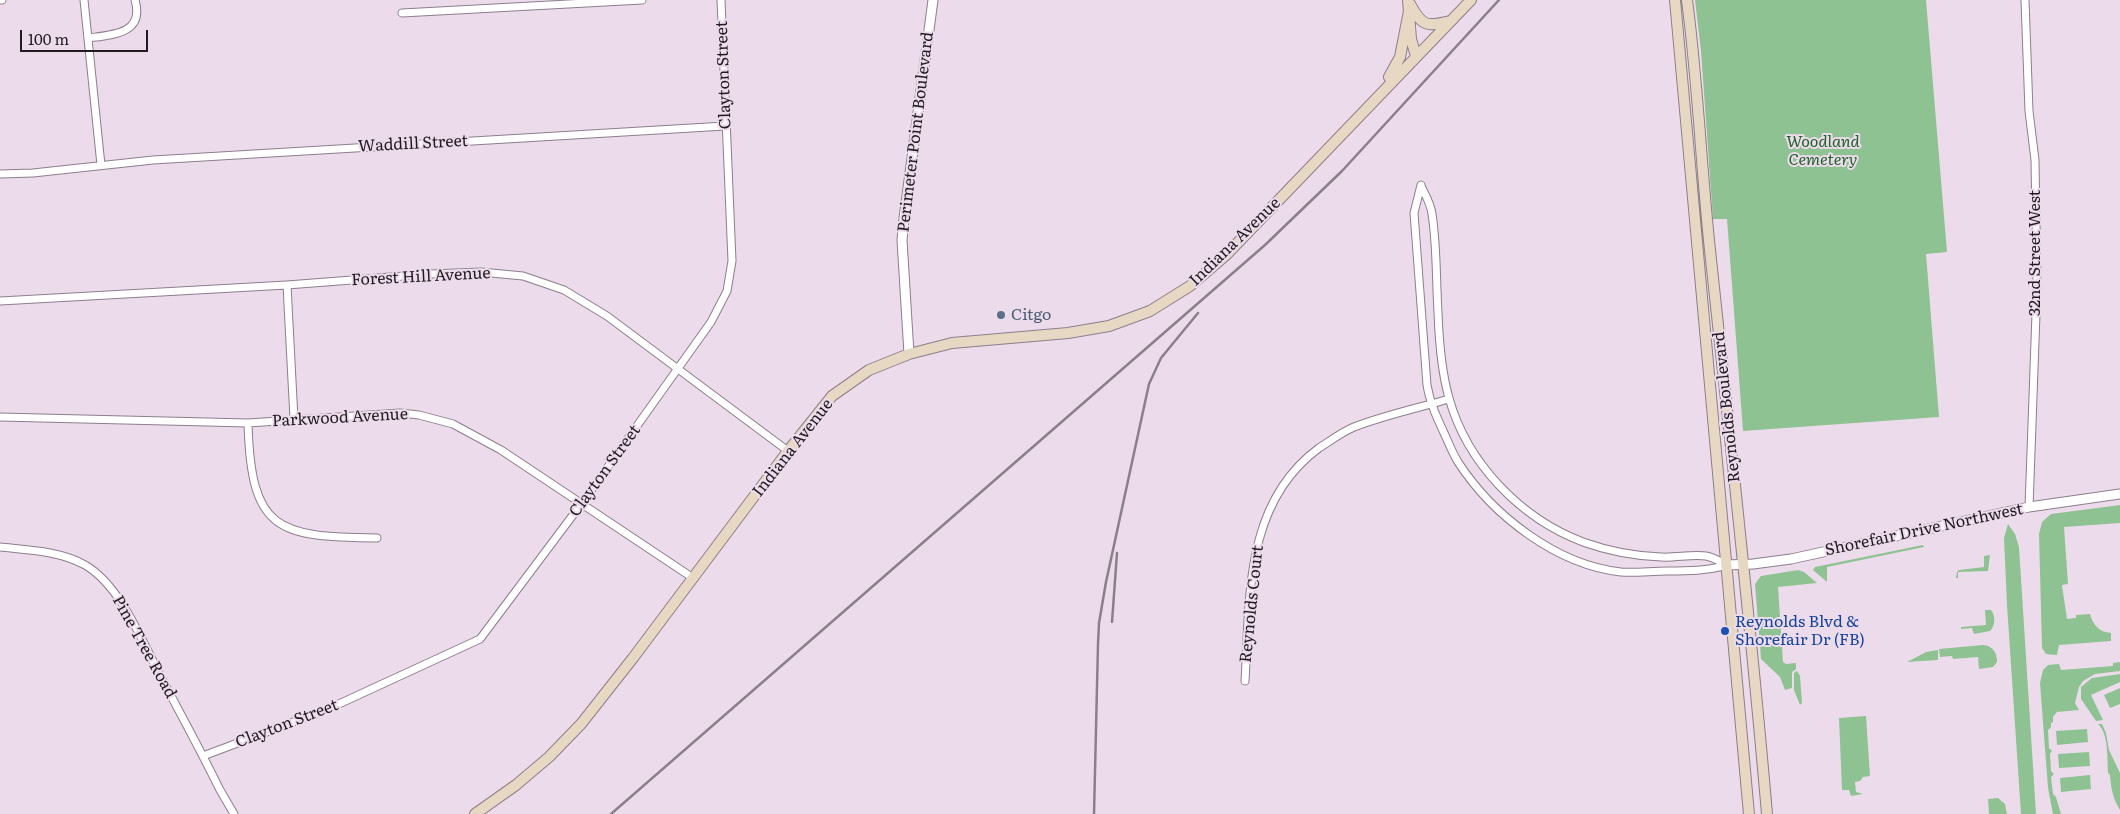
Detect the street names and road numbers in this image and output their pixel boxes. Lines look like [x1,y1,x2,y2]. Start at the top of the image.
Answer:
street label: Clayton Street [713,20,735,130]
street label: Perimeter Point Boulevard [894,31,938,233]
street label: Waddill Street [357,132,469,156]
street label: 32nd Street West [2025,190,2045,316]
street label: Indiana Avenue [1185,194,1285,290]
street label: Forest Hill Avenue [351,264,491,290]
street label: Reynolds Boulevard [1710,331,1744,483]
street label: Indiana Avenue [749,395,837,501]
street label: Parkwood Avenue [271,405,409,431]
street label: Clayton Street [565,421,645,521]
street label: Shorefair Drive Northwest [1823,500,2025,560]
street label: Reynolds Court [1236,544,1268,664]
street label: Pine Tree Road [108,592,180,702]
street label: Clayton Street [233,696,341,752]

